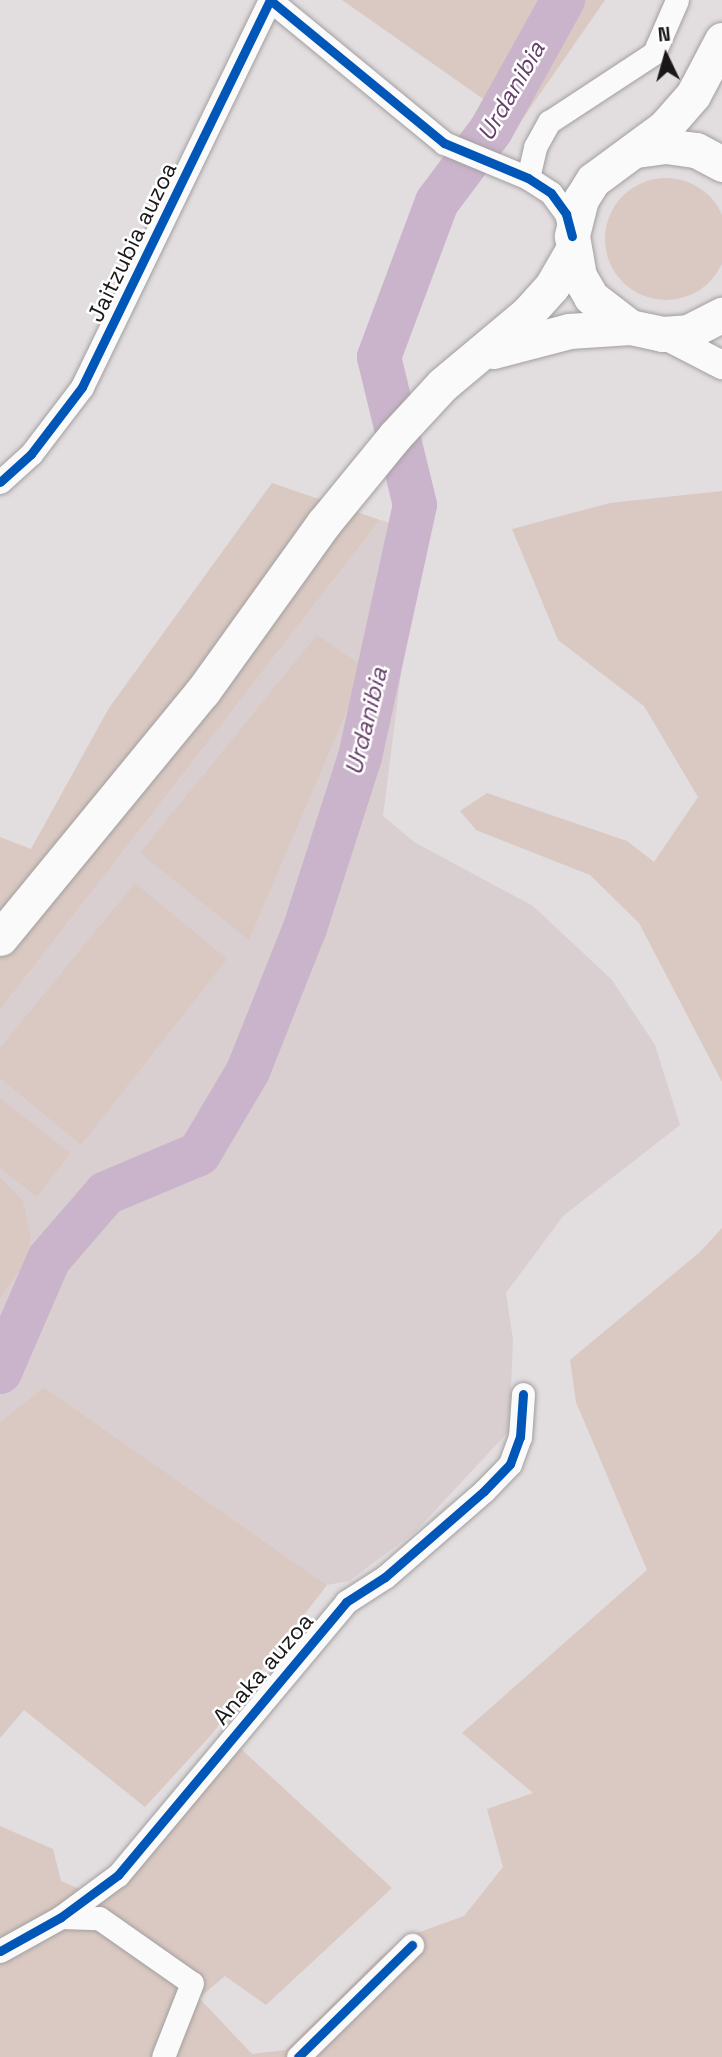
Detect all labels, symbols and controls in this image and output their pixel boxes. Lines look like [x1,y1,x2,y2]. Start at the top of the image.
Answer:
north arrow [631,21,701,91]
text: N [657,22,672,48]
water label: Urdanibia [471,36,551,146]
street label: Jaitzubia auzoa [81,158,183,326]
water label: Urdanibia [339,664,393,778]
street label: Anaka auzoa [207,1607,319,1731]

